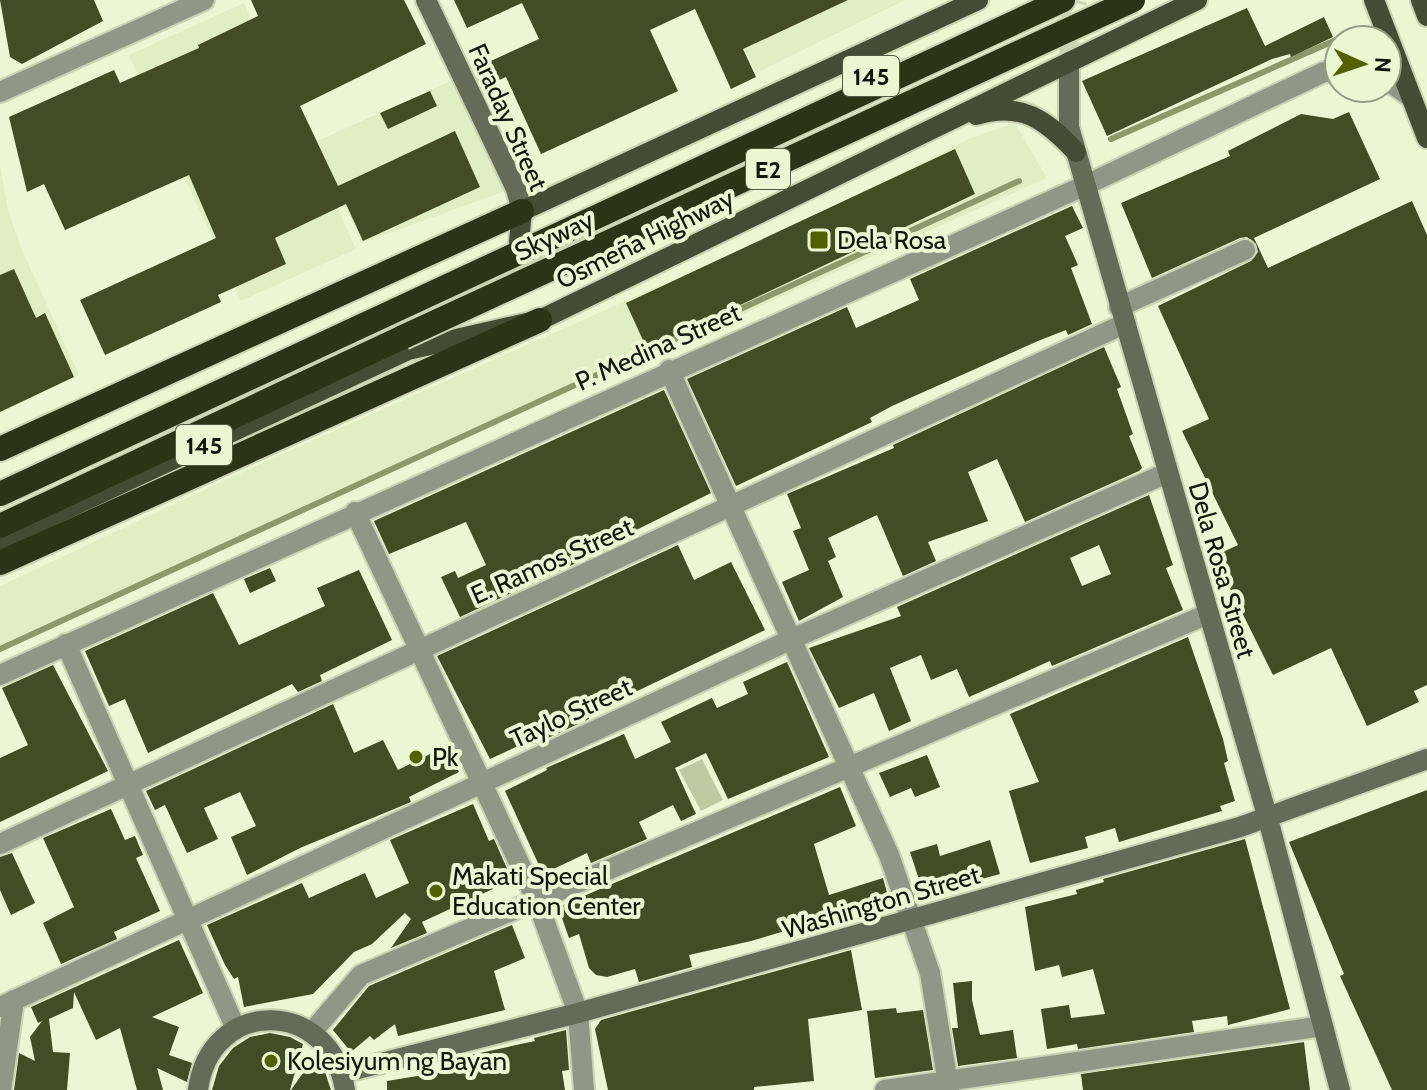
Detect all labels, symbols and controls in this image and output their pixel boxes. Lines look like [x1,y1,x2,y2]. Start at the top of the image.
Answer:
north arrow [1323,24,1403,104]
street label: Faraday Street [461,39,555,196]
road number: 145 [843,56,899,96]
text: N [1369,57,1396,73]
road number: E2 [746,149,790,189]
street label: Osmeña Highway [551,182,739,296]
street label: Skyway [509,204,599,268]
place label: Dela Rosa [837,224,947,256]
marker: Dela Rosa [808,229,830,251]
street label: P. Medina Street [570,296,746,398]
road number: 145 [176,425,232,465]
street label: Dela Rosa Street [1182,478,1263,662]
street label: E. Ramos Street [466,511,638,611]
street label: Taylo Street [505,671,637,755]
place label: Pk [432,741,459,773]
marker: Pk [407,748,425,766]
street label: Washington Street [779,858,984,946]
place label: Makati Special Education Center [452,860,641,922]
marker: Makati Special Education Center [427,882,445,900]
place label: Kolesiyum ng Bayan [287,1045,507,1077]
marker: Kolesiyum ng Bayan [262,1052,280,1070]

